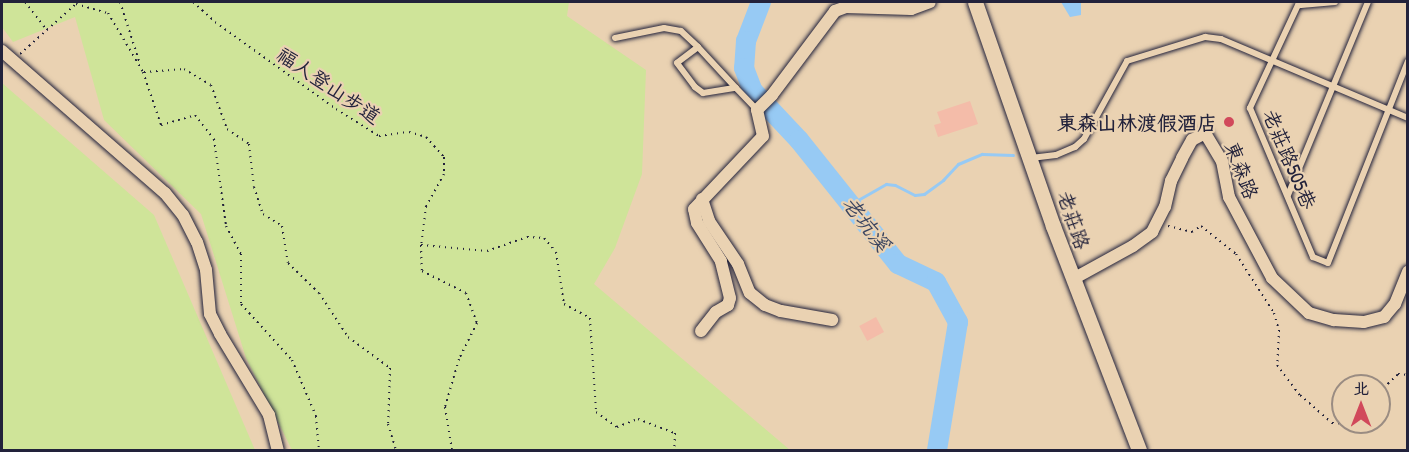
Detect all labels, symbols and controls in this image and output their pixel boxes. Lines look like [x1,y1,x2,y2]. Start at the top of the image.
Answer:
street label: 福人登山步道 [273,42,385,128]
street label: 老莊路505巷 [1258,106,1322,212]
place label: 東森山林渡假酒店 [1057,110,1217,134]
marker: 東森山林渡假酒店 [1222,115,1236,129]
street label: 東森路 [1220,138,1264,202]
street label: 老莊路 [1053,188,1095,252]
water label: 老坑溪 [837,191,895,257]
north arrow [1331,374,1391,434]
text: 北 [1353,377,1369,399]

